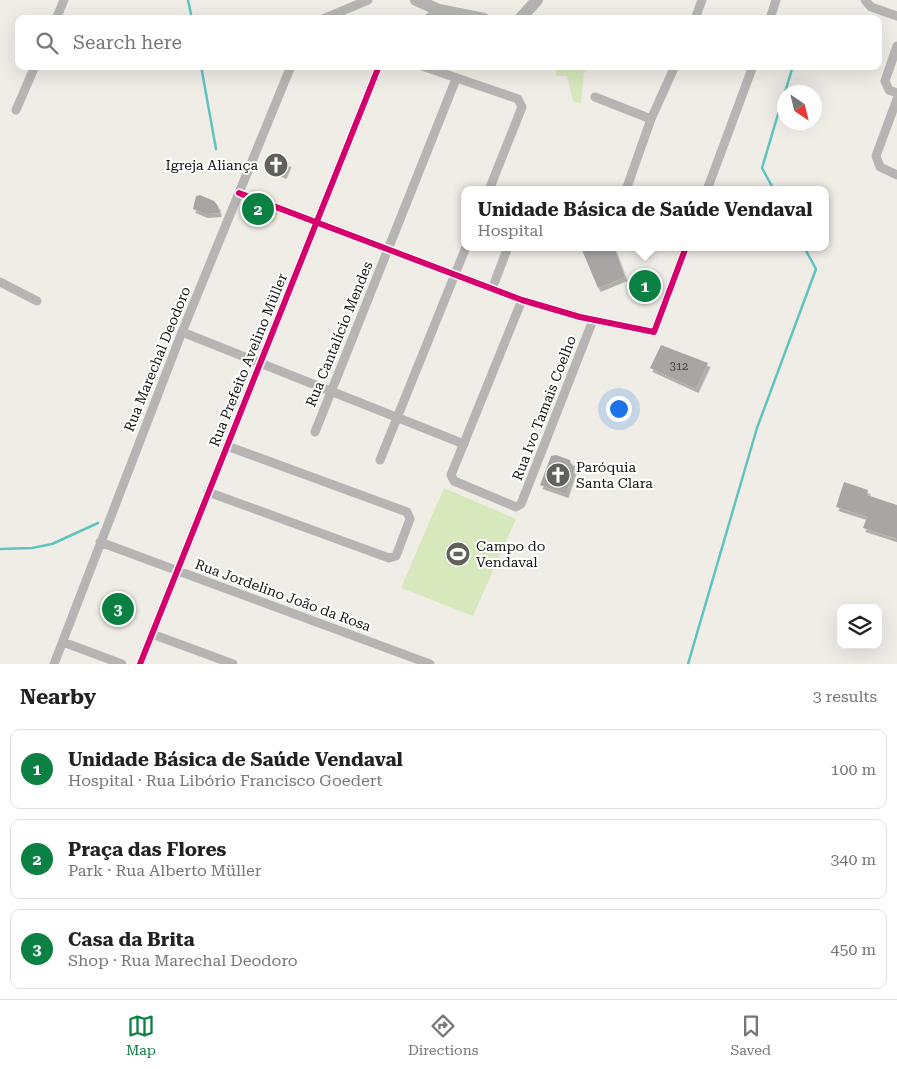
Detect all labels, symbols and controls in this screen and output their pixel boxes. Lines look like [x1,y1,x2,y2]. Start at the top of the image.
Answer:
search box [15,15,882,70]
icon: search [33,29,61,57]
text: Search here [73,31,182,54]
north arrow [777,85,822,130]
church icon: Igreja Aliança [263,152,289,178]
place label: Igreja Aliança [165,157,258,173]
popup [461,186,829,251]
pin: 2 [242,190,274,228]
text: Unidade Básica de Saúde Vendaval [478,198,812,221]
text: Hospital [478,221,543,240]
street label: Rua Cantalício Mendes [303,259,376,409]
pin: 1 [629,267,661,305]
street label: Rua Prefeito Avelino Müller [206,271,290,449]
street label: Rua Marechal Deodoro [121,284,193,434]
street label: Rua Ivo Tamais Coelho [509,333,579,483]
house number: 312 [670,360,688,373]
your location [606,396,632,422]
place label: Paróquia Santa Clara [576,459,653,491]
church icon: Paróquia Santa Clara [545,462,571,488]
place label: Campo do Vendaval [476,538,545,570]
sports icon: Campo do Vendaval [445,541,471,567]
street label: Rua Jordelino João da Rosa [193,556,373,634]
pin: 3 [102,590,134,628]
map controls [837,604,882,649]
button: layers [837,604,882,649]
text: Nearby [20,685,96,709]
text: 3 results [813,687,877,706]
text: Unidade Básica de Saúde Vendaval [68,748,403,771]
text: 1 [33,760,41,779]
text: 100 m [830,760,876,779]
text: Hospital · Rua Libório Francisco Goedert [68,771,383,790]
text: Praça das Flores [68,838,226,861]
text: 2 [33,850,41,869]
text: 340 m [830,850,876,869]
text: Park · Rua Alberto Müller [68,861,261,880]
text: Casa da Brita [68,928,195,951]
text: 3 [33,940,41,959]
text: 450 m [830,940,876,959]
text: Shop · Rua Marechal Deodoro [68,951,298,970]
tab: Map [126,1012,156,1058]
tab: Directions [408,1012,478,1058]
tab: Saved [730,1012,771,1058]

